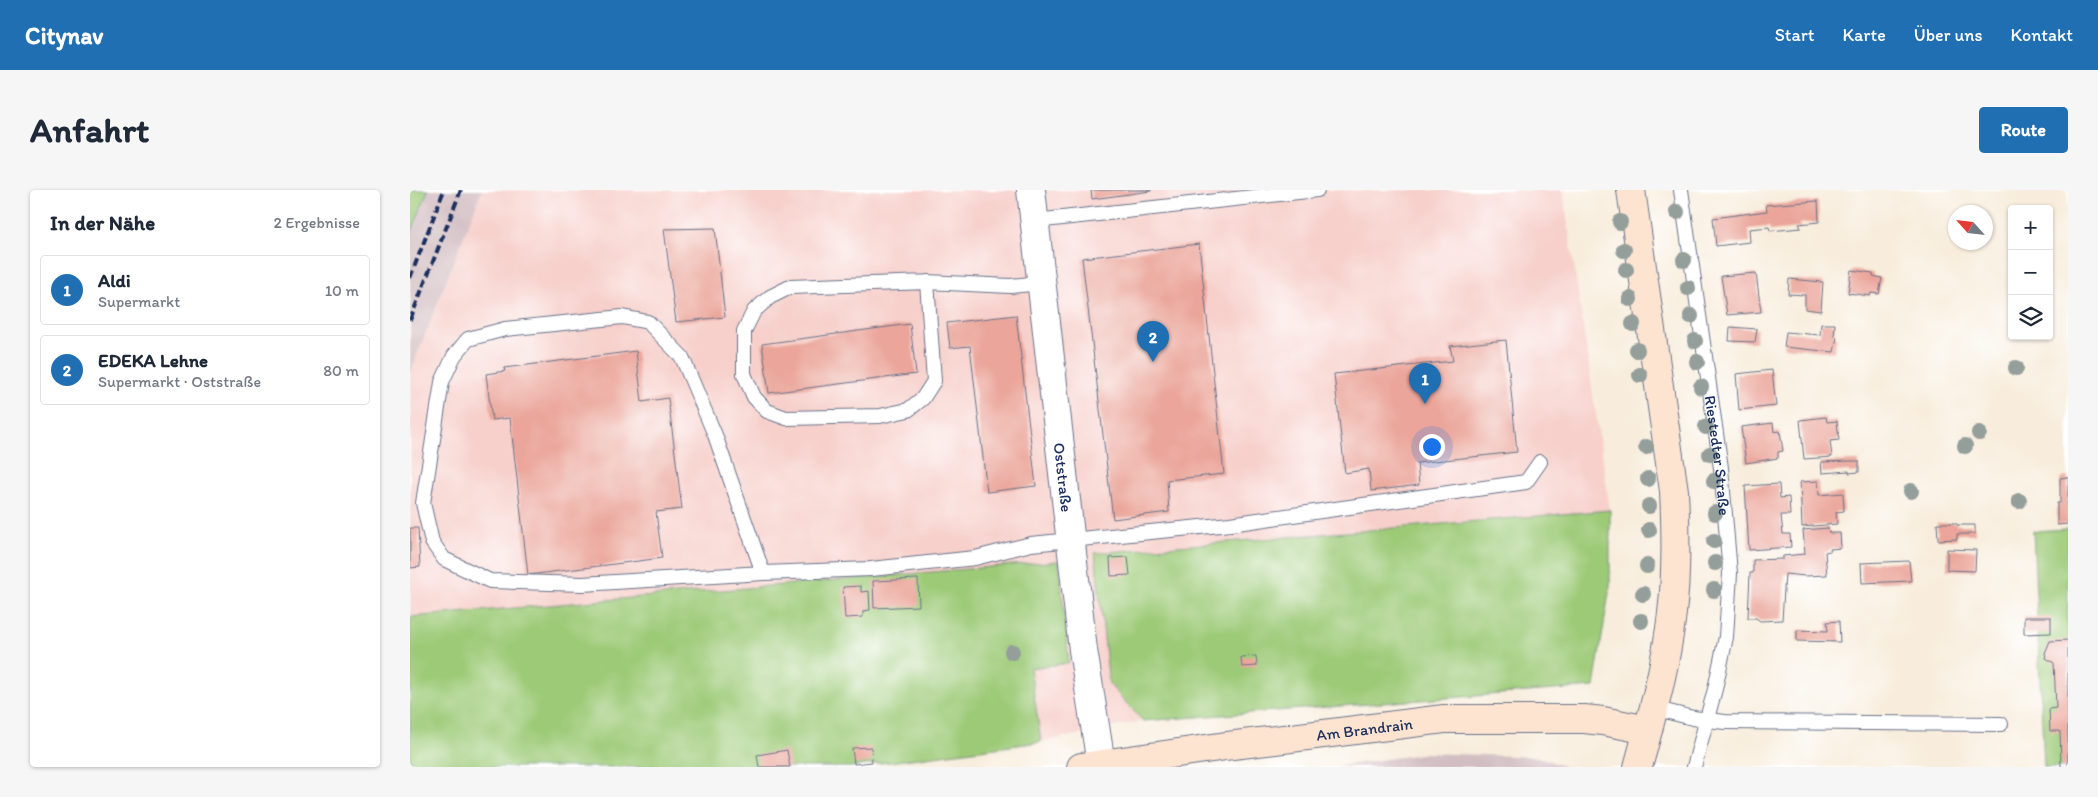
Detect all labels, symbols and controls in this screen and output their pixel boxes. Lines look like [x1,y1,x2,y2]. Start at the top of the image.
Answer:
text: Citynav [25,21,103,50]
text: Start [1775,24,1814,46]
text: Karte [1842,24,1886,46]
text: Über uns [1914,24,1983,46]
text: Kontakt [2011,24,2073,46]
button: Route [1979,107,2068,153]
text: Anfahrt [30,109,149,151]
north arrow [1948,205,1993,250]
map controls [2008,205,2053,340]
button: + [2008,205,2053,250]
text: In der Nähe [50,210,155,235]
text: 2 Ergebnisse [274,213,360,232]
button: − [2008,250,2053,295]
text: Aldi [98,269,131,292]
text: 1 [63,281,71,300]
text: 10 m [325,281,359,300]
text: Supermarkt [98,292,180,311]
button: layers [2008,295,2053,340]
pin: 2 [1137,321,1169,362]
text: EDEKA Lehne [98,349,208,372]
text: 2 [63,361,71,380]
text: 80 m [323,361,359,380]
pin: 1 [1409,363,1441,404]
text: Supermarkt · Oststraße [98,372,261,391]
street label: Riestedter Straße [1701,394,1735,517]
your location [1419,434,1445,460]
street label: Oststraße [1050,441,1077,513]
street label: Am Brandrain [1315,713,1414,744]

